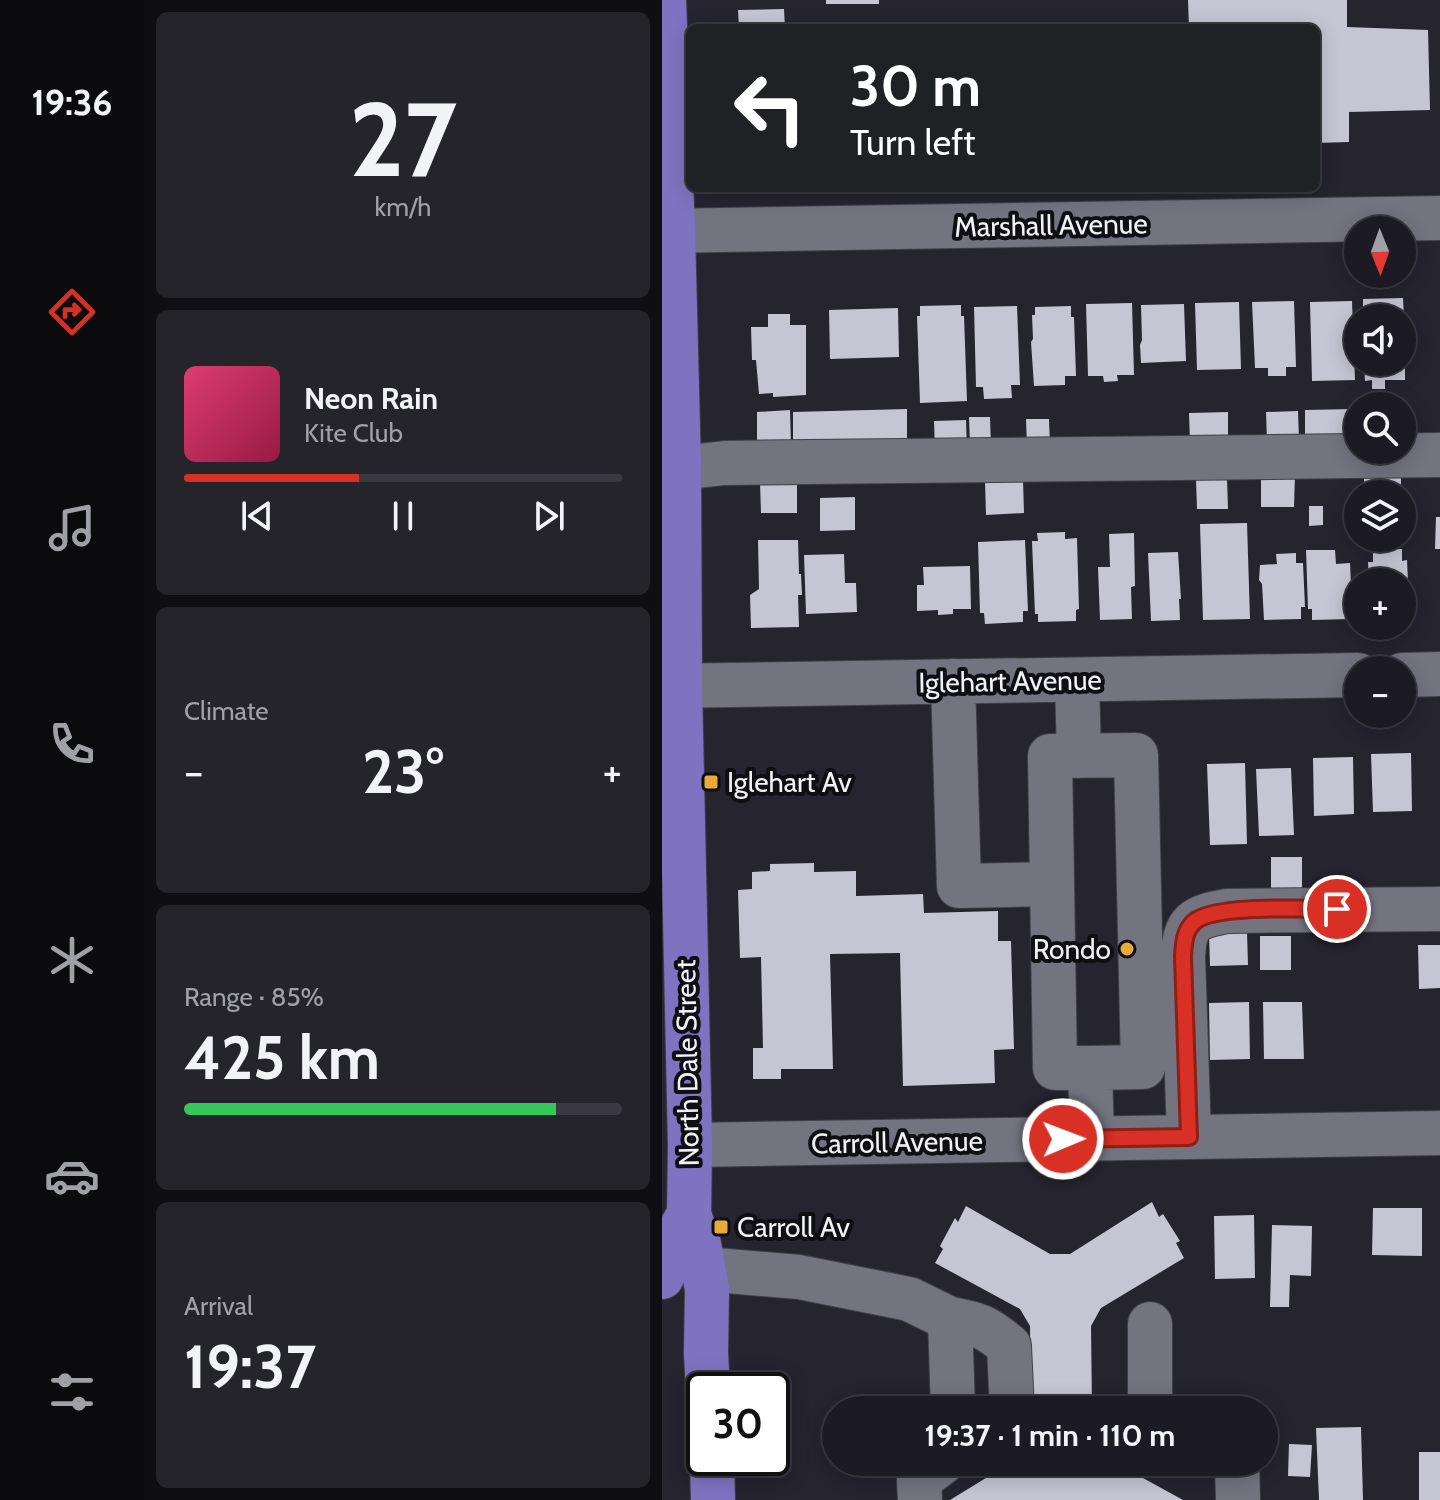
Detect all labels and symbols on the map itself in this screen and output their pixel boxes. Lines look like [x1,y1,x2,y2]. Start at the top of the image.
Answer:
street label: Marshall Avenue [954,206,1148,244]
north arrow [1344,216,1416,288]
street label: Iglehart Avenue [918,662,1102,700]
place label: Iglehart Av [727,765,852,799]
marker: Iglehart Av [702,773,720,791]
pin [1303,875,1371,943]
place label: Rondo [1033,932,1111,966]
marker: Rondo [1118,940,1136,958]
street label: North Dale Street [668,959,706,1167]
position arrow [1021,1097,1105,1181]
street label: Carroll Avenue [811,1124,983,1160]
place label: Carroll Av [737,1210,850,1244]
marker: Carroll Av [712,1218,730,1236]
speed limit sign: 30 [686,1372,790,1476]

